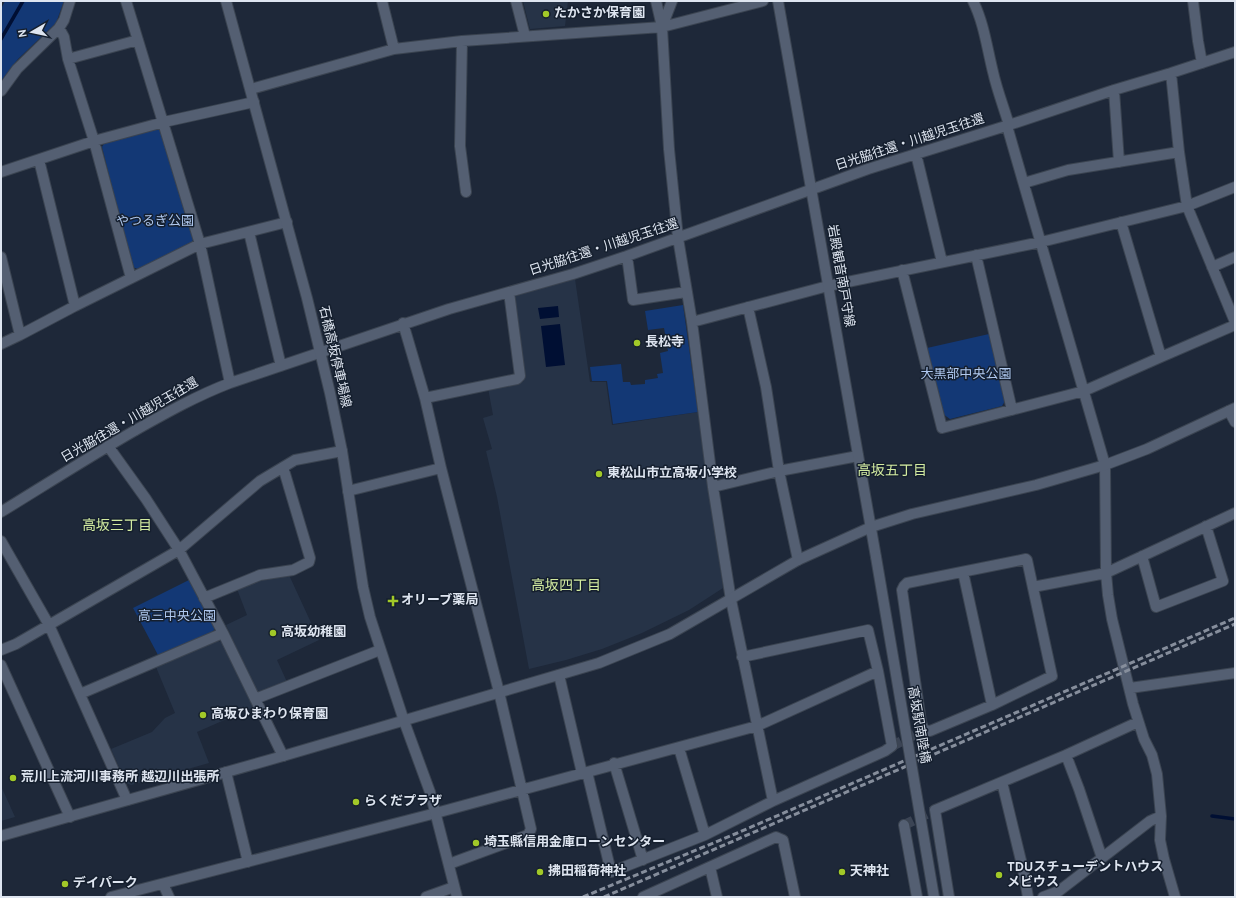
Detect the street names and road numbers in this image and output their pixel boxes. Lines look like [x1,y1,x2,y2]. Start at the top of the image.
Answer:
street label: 日光脇往還・川越児玉往還 [833,111,987,175]
street label: 日光脇往還・川越児玉往還 [527,216,681,280]
street label: 岩殿観音南戸守線 [823,223,858,329]
street label: 石橋高坂停車場線 [315,304,354,409]
street label: 日光脇往還・川越児玉往還 [58,375,202,467]
street label: 高坂駅南陸橋 [903,685,933,765]

